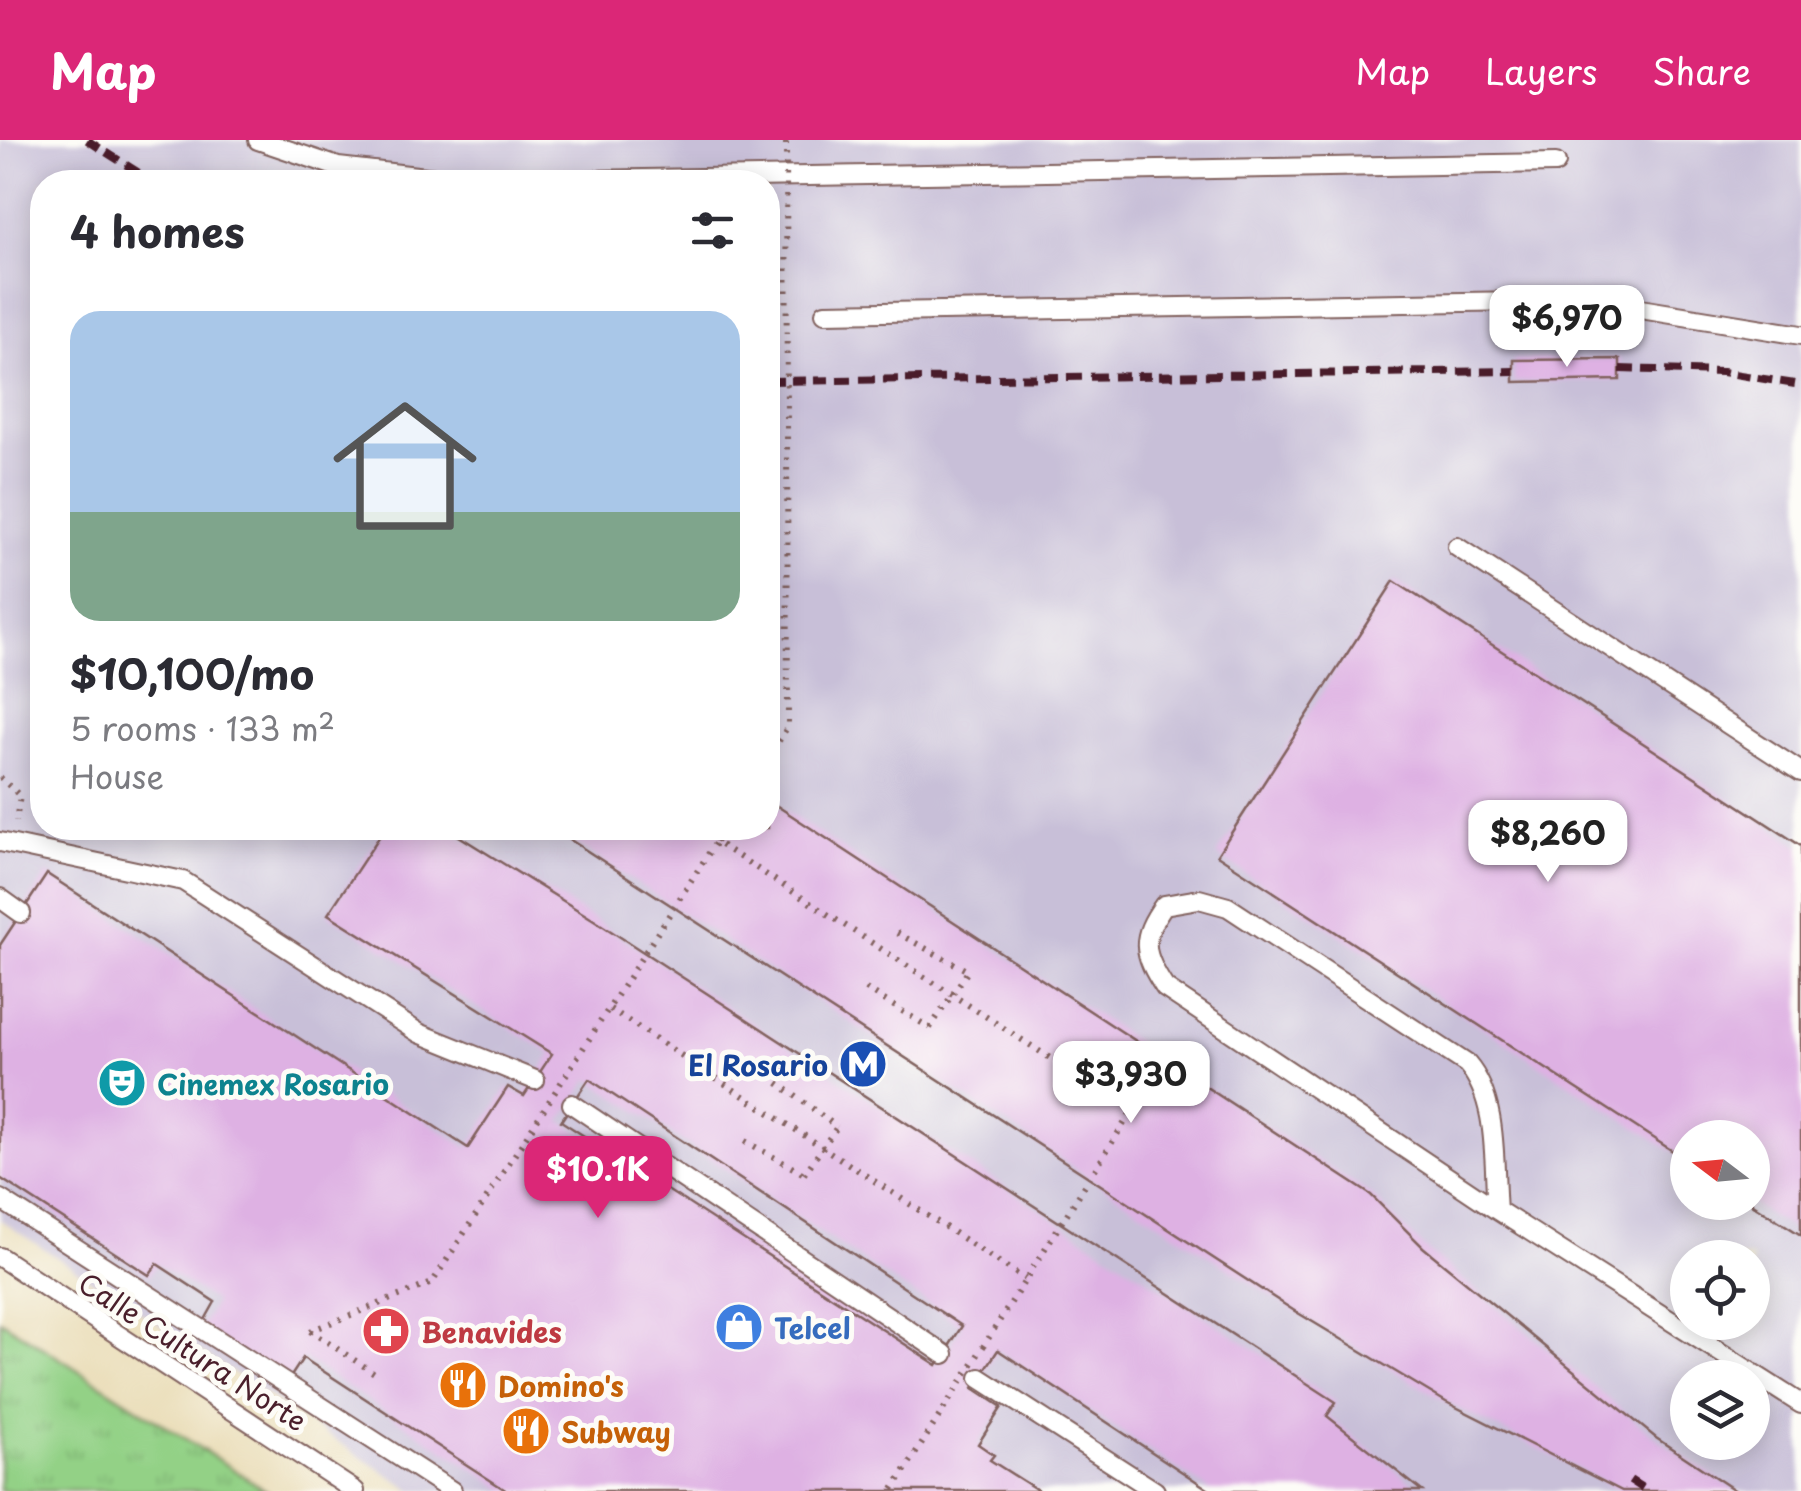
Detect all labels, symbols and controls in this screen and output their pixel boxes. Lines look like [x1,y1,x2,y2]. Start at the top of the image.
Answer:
text: Map [50,34,156,106]
text: Map [1355,44,1430,97]
text: Layers [1485,44,1597,97]
text: Share [1652,44,1751,97]
text: 4 homes [70,199,245,262]
icon: filters [685,203,740,258]
pin: $6,970 [1486,285,1648,370]
text: $6,970 [1511,293,1623,341]
icon: home [315,376,495,556]
text: $10,100/mo [70,641,314,704]
text: 5 rooms · 133 m² [70,704,335,752]
text: House [70,752,164,800]
pin: $8,260 [1467,800,1629,885]
text: $8,260 [1490,808,1606,856]
metro station icon: El Rosario [837,1038,889,1090]
pin: $3,930 [1050,1041,1212,1126]
place label: El Rosario [688,1043,828,1086]
text: $3,930 [1075,1049,1187,1097]
theatre icon: Cinemex Rosario [96,1057,148,1109]
place label: Cinemex Rosario [157,1062,389,1105]
north arrow [1670,1120,1770,1220]
map controls [1670,1120,1770,1460]
pin: $10.1K [517,1136,679,1221]
text: $10.1K [546,1144,650,1192]
button: locate [1670,1240,1770,1340]
street label: Calle Cultura Norte [70,1261,316,1441]
shop icon: Telcel [713,1301,765,1353]
pharmacy icon: Benavides [360,1305,412,1357]
place label: Telcel [774,1306,850,1349]
place label: Benavides [421,1310,562,1353]
restaurant icon: Domino's [437,1359,489,1411]
button: layers [1670,1360,1770,1460]
place label: Domino's [498,1364,624,1407]
restaurant icon: Subway [500,1405,552,1457]
place label: Subway [561,1410,671,1453]

